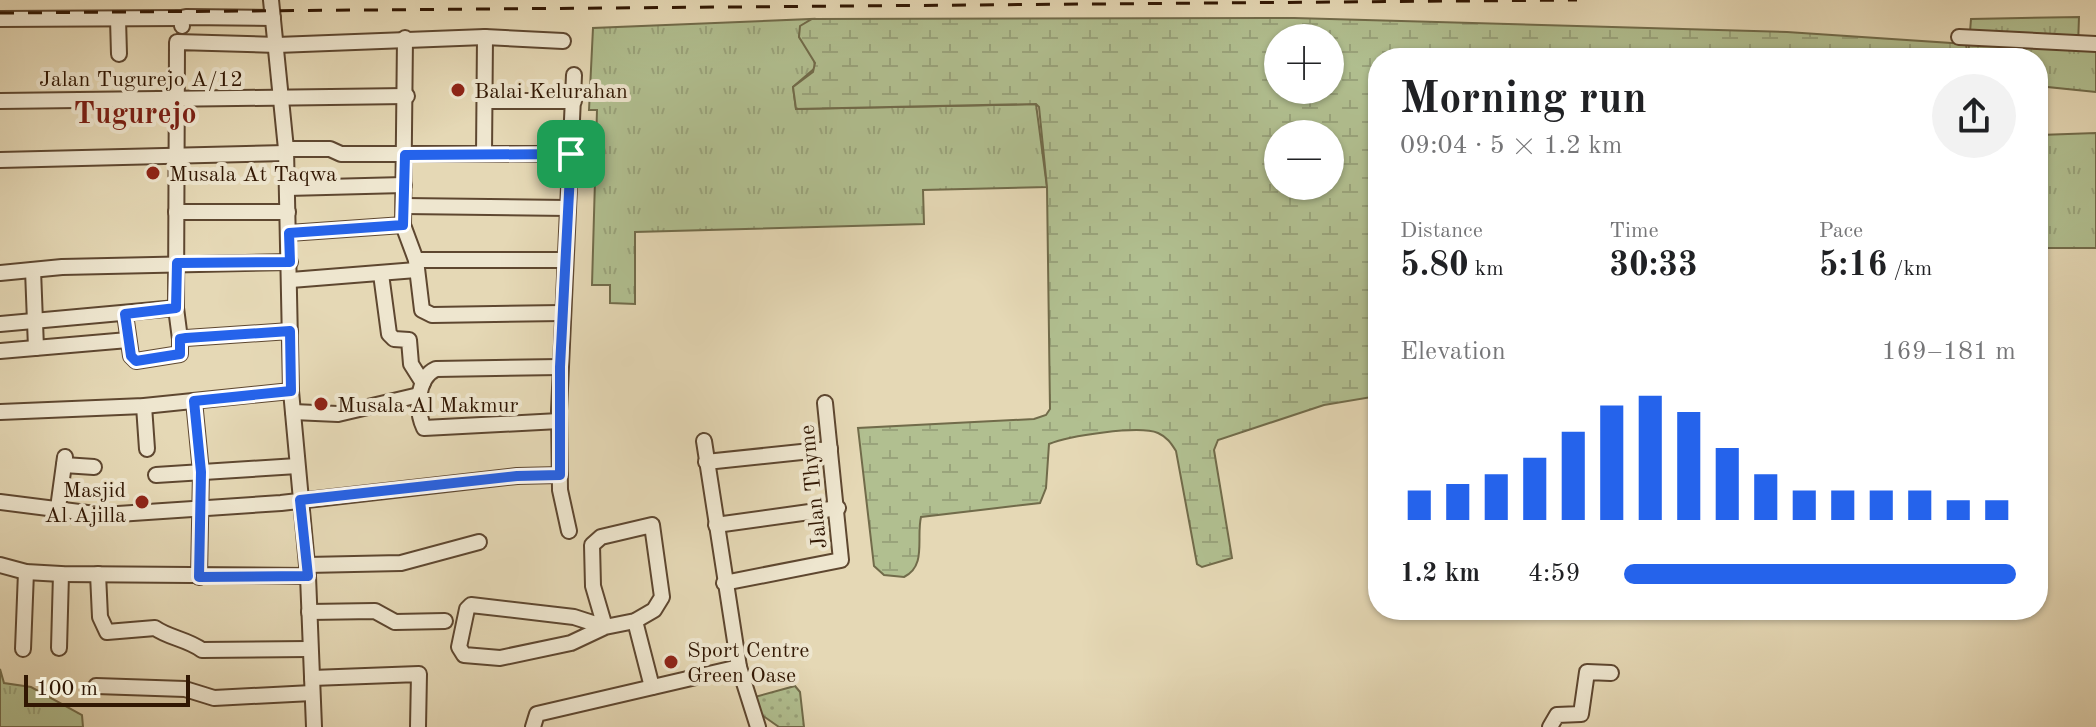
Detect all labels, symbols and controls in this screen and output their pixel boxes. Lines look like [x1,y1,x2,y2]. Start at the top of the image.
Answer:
map controls [1264,24,1344,200]
button: + [1264,24,1344,104]
street label: Jalan Tugurejo A/12 [39,69,243,91]
button: share [1932,74,2016,158]
text: Morning run [1400,78,1647,122]
marker: Balai Kelurahan [449,81,467,99]
place label: Balai Kelurahan [474,81,628,103]
district label: Tugurejo [74,100,197,130]
pin [537,120,605,188]
button: − [1264,120,1344,200]
icon: arrive [549,132,593,176]
text: 09:04 · 5 × 1.2 km [1400,133,1622,159]
marker: Musala At Taqwa [144,164,162,182]
place label: Musala At Taqwa [169,164,337,186]
text: Distance [1400,220,1483,242]
text: Time [1609,220,1659,242]
text: Pace [1819,220,1863,242]
text: 5.80 [1400,249,1469,283]
text: 30:33 [1609,249,1698,283]
text: 5:16 [1819,249,1887,283]
text: km [1469,258,1504,280]
text: /km [1887,258,1932,280]
text: Elevation [1400,339,1506,365]
text: 169–181 m [1881,339,2016,365]
marker: Musala Al Makmur [312,395,330,413]
place label: Musala Al Makmur [337,395,518,417]
street label: Jalan Thyme [797,424,831,550]
place label: Masjid Al Ajilla [45,480,126,527]
marker: Masjid Al Ajilla [133,493,151,511]
text: 1.2 km [1400,561,1480,587]
text: 4:59 [1528,561,1581,587]
place label: Sport Centre Green Oase [687,640,809,687]
marker: Sport Centre Green Oase [662,653,680,671]
scale bar [24,671,190,707]
text: 100 m [36,678,98,700]

